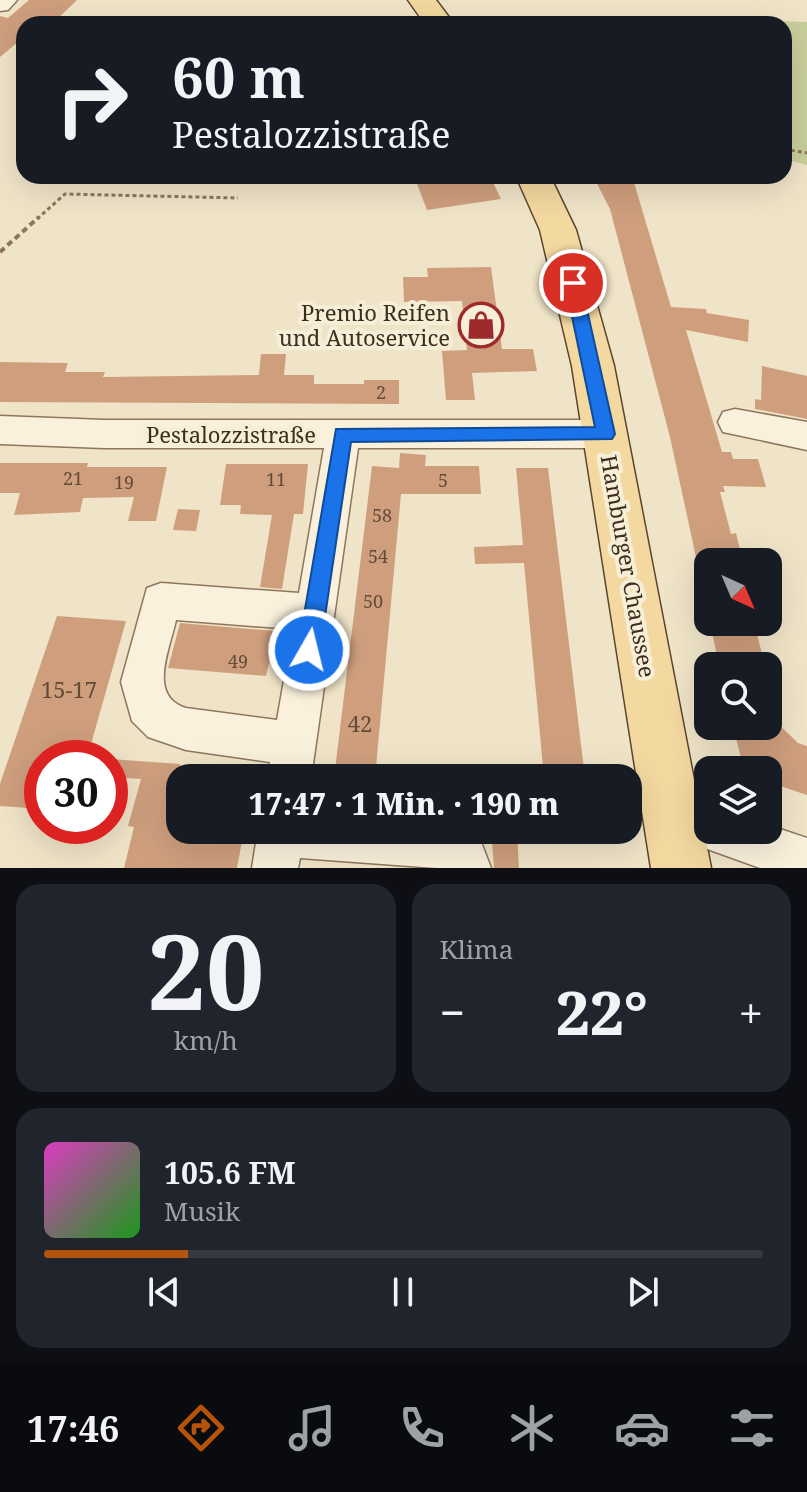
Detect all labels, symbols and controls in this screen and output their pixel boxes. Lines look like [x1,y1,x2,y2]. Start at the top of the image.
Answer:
text: 60 m [172,38,305,114]
icon: right [40,48,144,152]
text: Pestalozzistraße [172,110,450,159]
pin [539,249,607,317]
icon: arrive [551,261,595,305]
place label: Premio Reifen und Autoservice [279,297,450,352]
shop icon: Premio Reifen und Autoservice [457,301,505,349]
house number: 2 [376,380,386,404]
street label: Pestalozzistraße [146,419,316,449]
street label: Hamburger Chaussee [595,452,663,680]
house number: 21 [63,466,83,490]
house number: 11 [266,467,286,491]
house number: 5 [438,468,448,492]
house number: 19 [114,470,134,494]
house number: 58 [372,503,392,527]
house number: 54 [368,544,388,568]
north arrow [694,548,782,636]
map controls [694,548,782,844]
house number: 50 [363,589,383,613]
position arrow [267,608,351,692]
house number: 49 [228,649,248,673]
button: search [694,652,782,740]
house number: 15-17 [41,674,97,704]
house number: 42 [348,708,372,738]
speed limit sign: 30 [24,740,128,844]
button: layers [694,756,782,844]
text: 17:47 · 1 Min. · 190 m [249,783,559,824]
text: 20 [147,899,265,1040]
text: Klima [440,931,513,967]
text: 22° [556,971,648,1053]
text: − [440,982,465,1042]
text: + [738,982,763,1042]
text: km/h [174,1022,238,1058]
text: 105.6 FM [164,1152,296,1193]
text: Musik [164,1193,240,1229]
icon: previous [142,1270,186,1314]
icon: pause [381,1270,425,1314]
icon: next [621,1270,665,1314]
icon: directions [173,1400,229,1456]
icon: music [284,1400,340,1456]
icon: phone [394,1400,450,1456]
icon: climate [504,1400,560,1456]
icon: car [614,1400,670,1456]
icon: filters [724,1400,780,1456]
text: 17:46 [27,1404,119,1453]

